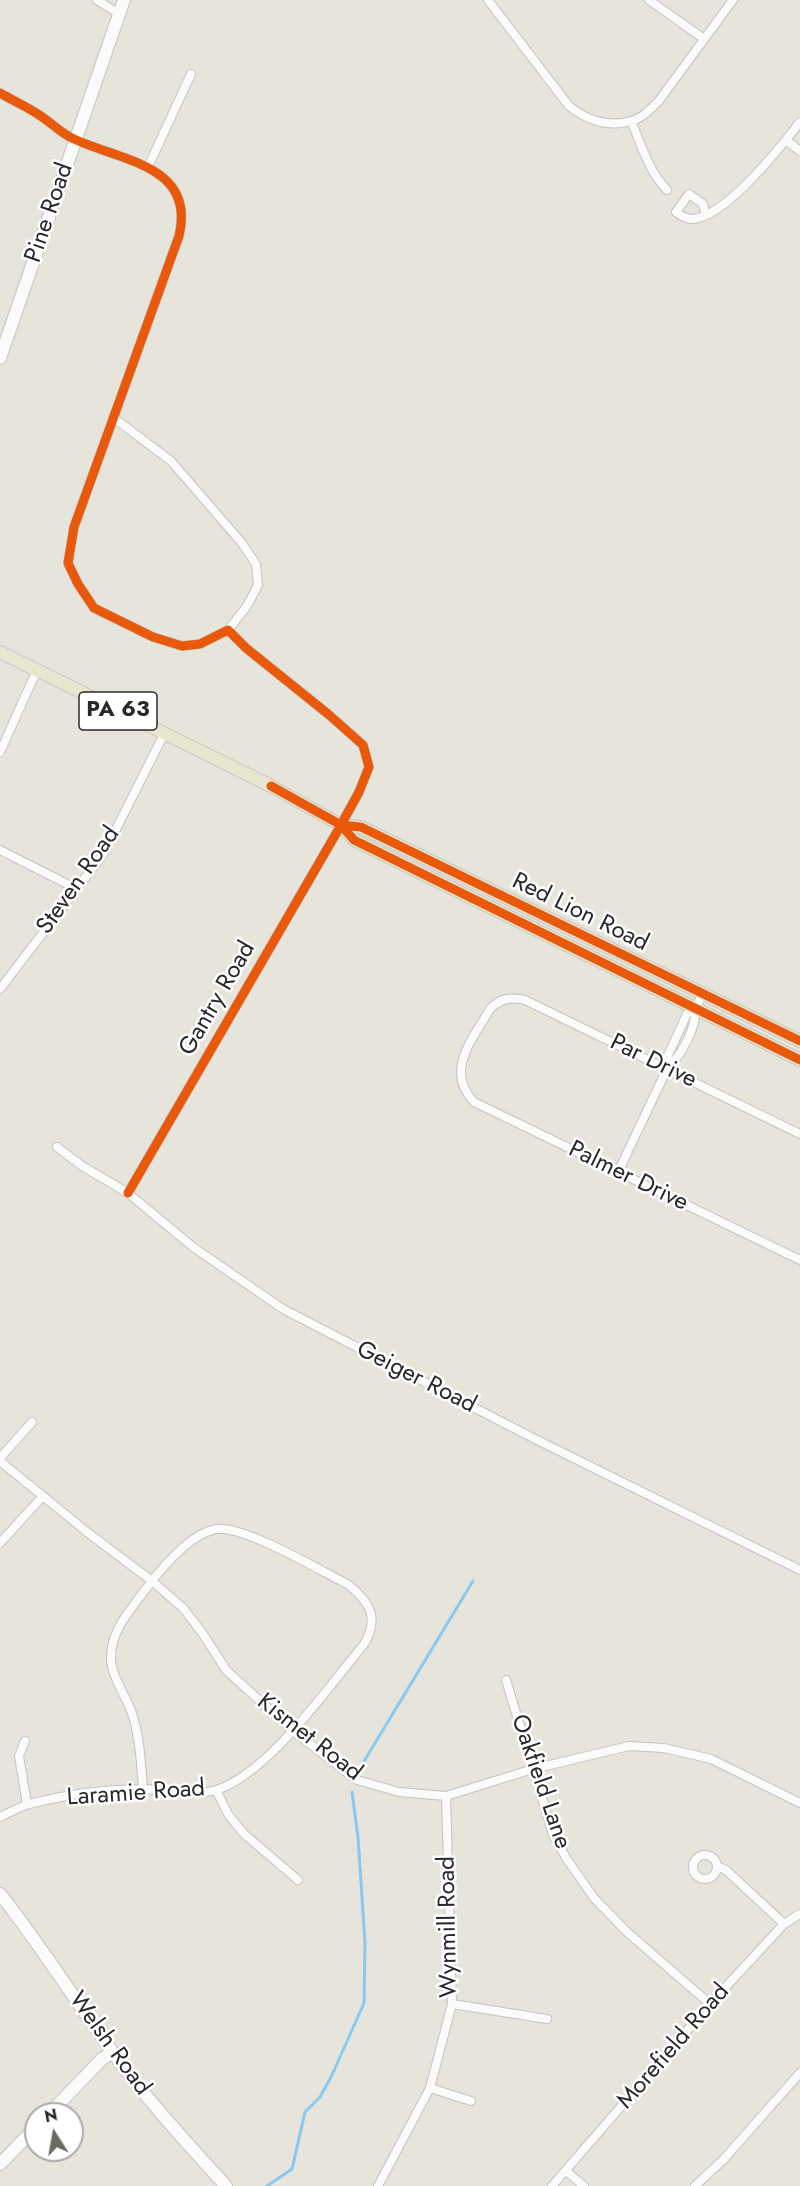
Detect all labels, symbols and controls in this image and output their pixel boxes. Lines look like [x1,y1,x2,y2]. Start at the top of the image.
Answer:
street label: Pine Road [20,159,80,267]
road number: PA 63 [79,692,157,730]
street label: Steven Road [31,822,127,940]
street label: Red Lion Road [507,868,653,958]
street label: Gantry Road [174,937,262,1061]
street label: Par Drive [605,1029,701,1095]
street label: Palmer Drive [564,1136,692,1218]
street label: Geiger Road [351,1336,481,1420]
street label: Kismet Road [251,1688,367,1788]
street label: Oakfield Lane [504,1711,576,1853]
street label: Laramie Road [66,1775,206,1813]
street label: Wynmill Road [433,1856,465,1998]
street label: Morefield Road [612,1979,736,2115]
street label: Welsh Road [62,1987,156,2101]
north arrow [24,2102,84,2162]
text: N [42,2103,59,2128]

